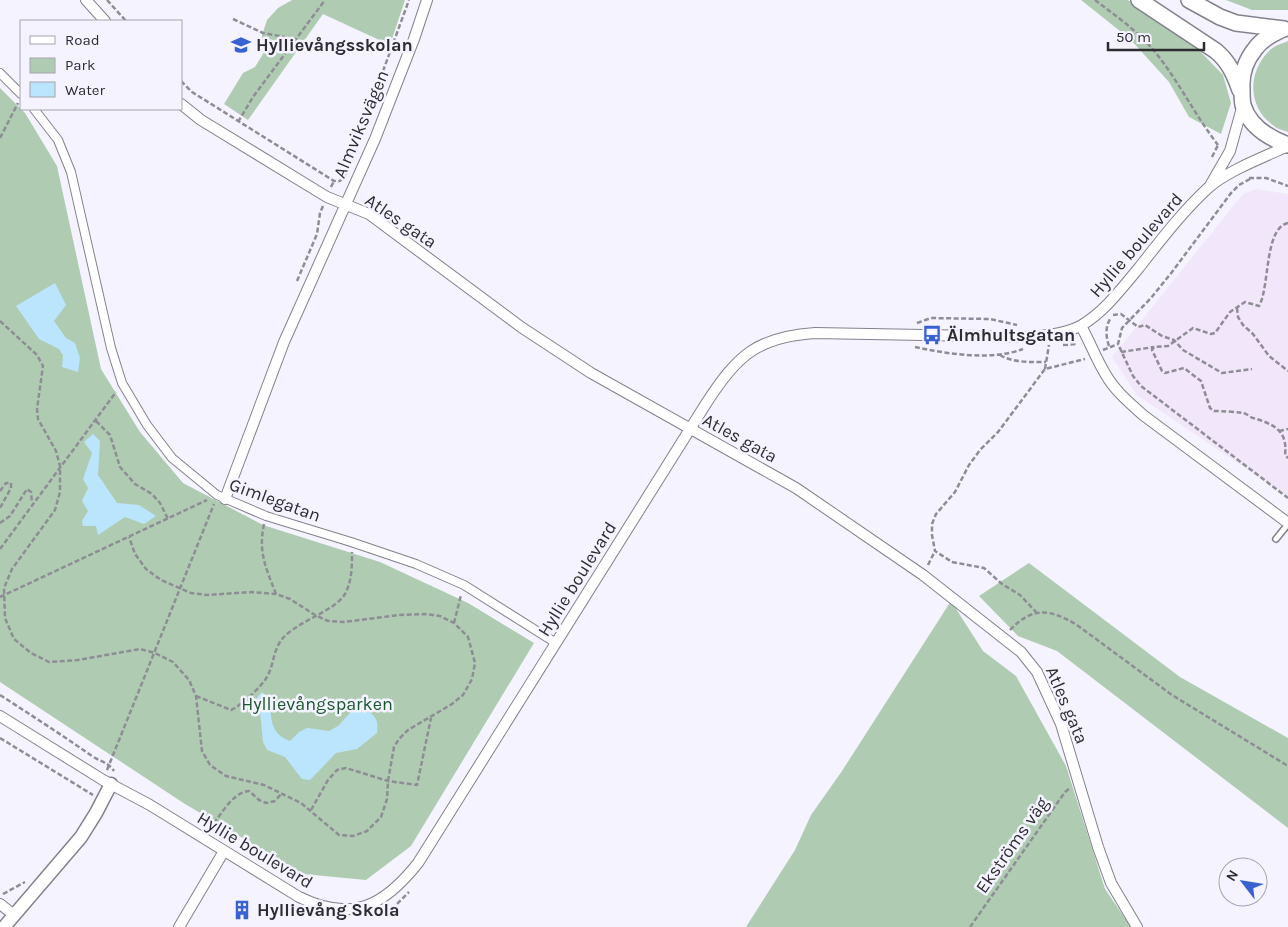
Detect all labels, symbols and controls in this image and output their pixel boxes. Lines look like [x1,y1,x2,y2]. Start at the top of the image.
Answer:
legend [20,20,182,110]
scale bar [1108,20,1204,52]
text: 50 m [1116,28,1151,46]
text: Road [65,31,100,49]
school or university icon: Hyllievångsskolan [230,34,252,56]
place label: Hyllievångsskolan [256,34,413,56]
text: Park [65,56,95,74]
street label: Almviksvägen [328,67,394,181]
text: Water [65,81,106,99]
street label: Hyllie boulevard [1085,188,1187,302]
street label: Atles gata [361,189,441,253]
bus stop icon: Älmhultsgatan [921,324,943,346]
place label: Älmhultsgatan [947,324,1075,346]
street label: Atles gata [699,409,781,467]
street label: Gimlegatan [226,473,324,527]
street label: Hyllie boulevard [533,518,621,640]
street label: Atles gata [1041,663,1093,747]
park label: Hyllievångsparken [241,693,393,715]
street label: Ekströms väg [971,793,1053,897]
street label: Hyllie boulevard [193,807,317,893]
north arrow [1218,857,1268,907]
text: N [1222,867,1242,884]
building icon: Hyllievång Skola [231,899,253,921]
place label: Hyllievång Skola [257,899,400,921]

